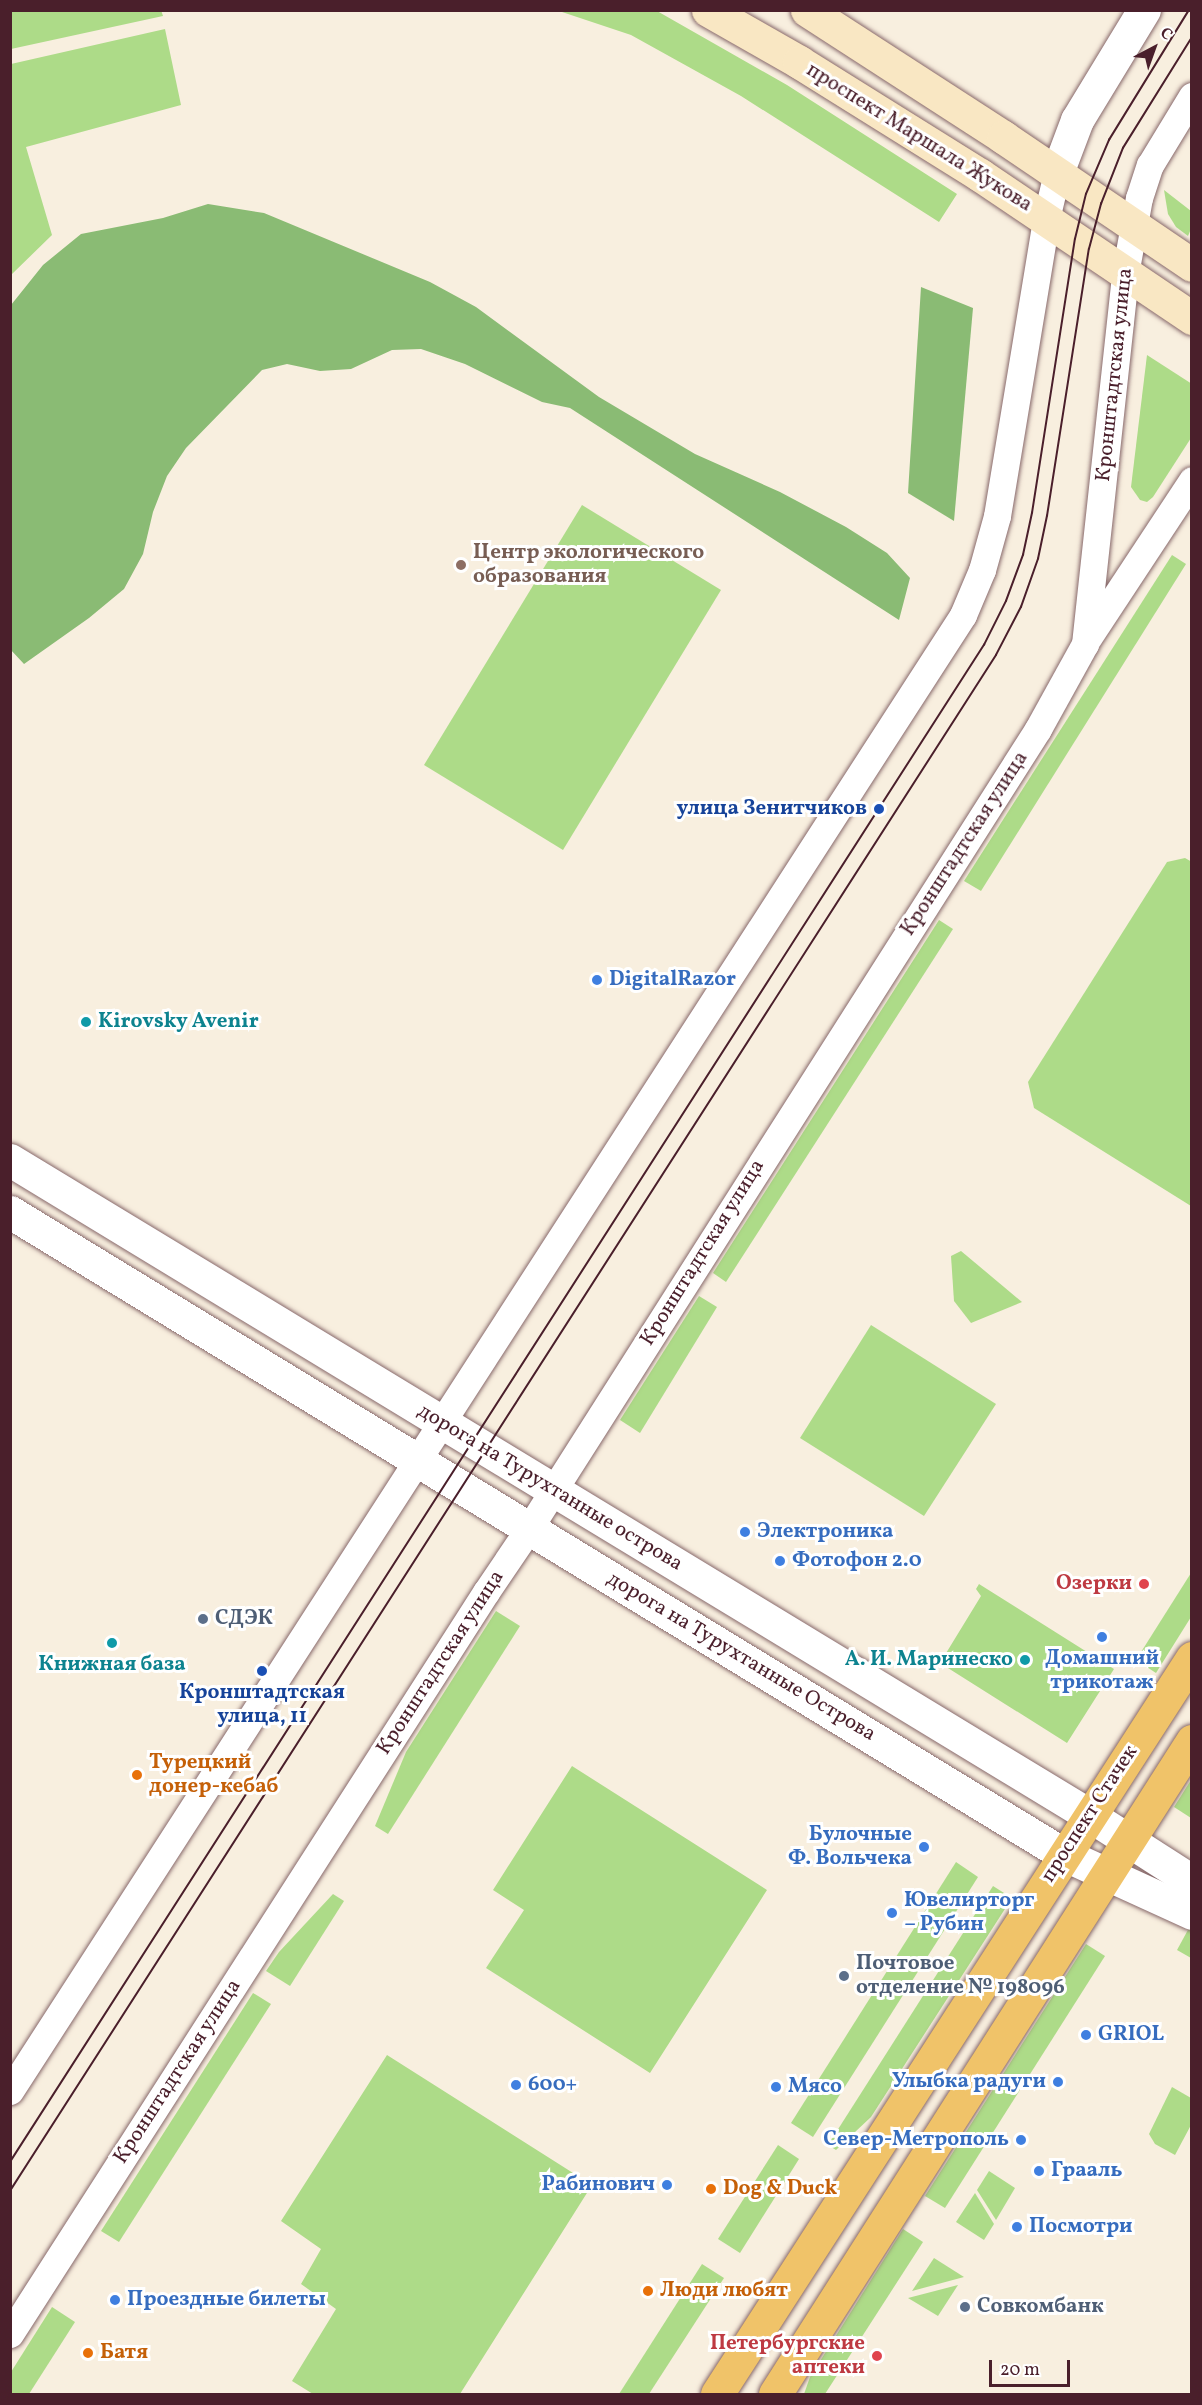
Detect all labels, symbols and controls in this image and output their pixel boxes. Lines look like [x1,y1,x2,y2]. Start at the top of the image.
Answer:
north arrow [1124,18,1184,78]
text: С [1155,23,1177,46]
street label: проспект Маршала Жукова [801,58,1037,218]
street label: Кронштадтская улица [1091,267,1139,483]
place label: Центр экологического образования [473,540,704,590]
marker: Центр экологического образования [454,558,468,572]
street label: Кронштадтская улица [896,747,1034,941]
place label: улица Зенитчиков [676,796,867,822]
marker: улица Зенитчиков [872,802,886,816]
place label: DigitalRazor [609,967,736,993]
marker: DigitalRazor [590,973,604,987]
place label: Kirovsky Avenir [98,1009,259,1035]
marker: Kirovsky Avenir [79,1015,93,1029]
street label: Кронштадтская улица [635,1155,771,1351]
street label: дорога на Турухтанные острова [413,1399,687,1577]
place label: Электроника [757,1519,894,1545]
marker: Электроника [738,1525,752,1539]
place label: Фотофон 2.0 [792,1548,922,1574]
marker: Фотофон 2.0 [773,1554,787,1568]
street label: Кронштадтская улица [372,1566,510,1760]
street label: дорога на Турухтанные Острова [602,1566,880,1748]
place label: Озерки [1056,1571,1132,1597]
marker: Озерки [1137,1577,1151,1591]
place label: СДЭК [215,1606,273,1632]
marker: СДЭК [196,1612,210,1626]
marker: Домашний трикотаж [1095,1630,1109,1644]
marker: Книжная база [105,1636,119,1650]
place label: Домашний трикотаж [1045,1646,1159,1696]
place label: А. И. Маринеско [845,1647,1013,1673]
place label: Книжная база [38,1652,186,1678]
marker: А. И. Маринеско [1018,1653,1032,1667]
marker: Кронштадтская улица, 11 [255,1664,269,1678]
place label: Кронштадтская улица, 11 [179,1680,345,1730]
street label: проспект Стачек [1036,1741,1144,1887]
place label: Турецкий донер-кебаб [149,1750,279,1800]
marker: Турецкий донер-кебаб [130,1768,144,1782]
place label: Булочные Ф. Вольчека [788,1822,912,1872]
marker: Булочные Ф. Вольчека [917,1840,931,1854]
place label: Ювелирторг – Рубин [904,1888,1034,1938]
marker: Ювелирторг – Рубин [885,1906,899,1920]
place label: Почтовое отделение № 198096 [856,1951,1065,2001]
marker: Почтовое отделение № 198096 [837,1969,851,1983]
street label: Кронштадтская улица [109,1975,247,2169]
place label: GRIOL [1098,2022,1164,2048]
marker: GRIOL [1079,2028,1093,2042]
place label: Улыбка радуги [892,2069,1046,2095]
place label: 600+ [528,2072,577,2098]
place label: Мясо [788,2074,842,2100]
marker: Улыбка радуги [1051,2075,1065,2089]
marker: 600+ [509,2078,523,2092]
marker: Мясо [769,2080,783,2094]
place label: Север-Метрополь [823,2127,1009,2153]
marker: Север-Метрополь [1014,2133,1028,2147]
place label: Грааль [1051,2158,1122,2184]
marker: Грааль [1032,2164,1046,2178]
place label: Рабинович [542,2172,655,2198]
place label: Dog & Duck [723,2176,837,2202]
marker: Рабинович [660,2178,674,2192]
marker: Dog & Duck [704,2182,718,2196]
place label: Посмотри [1029,2214,1133,2240]
marker: Посмотри [1010,2220,1024,2234]
place label: Люди любят [660,2278,788,2304]
marker: Люди любят [641,2284,655,2298]
place label: Проездные билеты [127,2287,326,2313]
marker: Проездные билеты [108,2293,122,2307]
place label: Совкомбанк [977,2294,1104,2320]
marker: Совкомбанк [958,2300,972,2314]
place label: Петербургские аптеки [710,2331,865,2381]
place label: Батя [100,2340,148,2366]
marker: Батя [81,2346,95,2360]
scale bar [992,2348,1073,2386]
marker: Петербургские аптеки [870,2349,884,2363]
text: 20 m [1000,2358,1040,2383]

